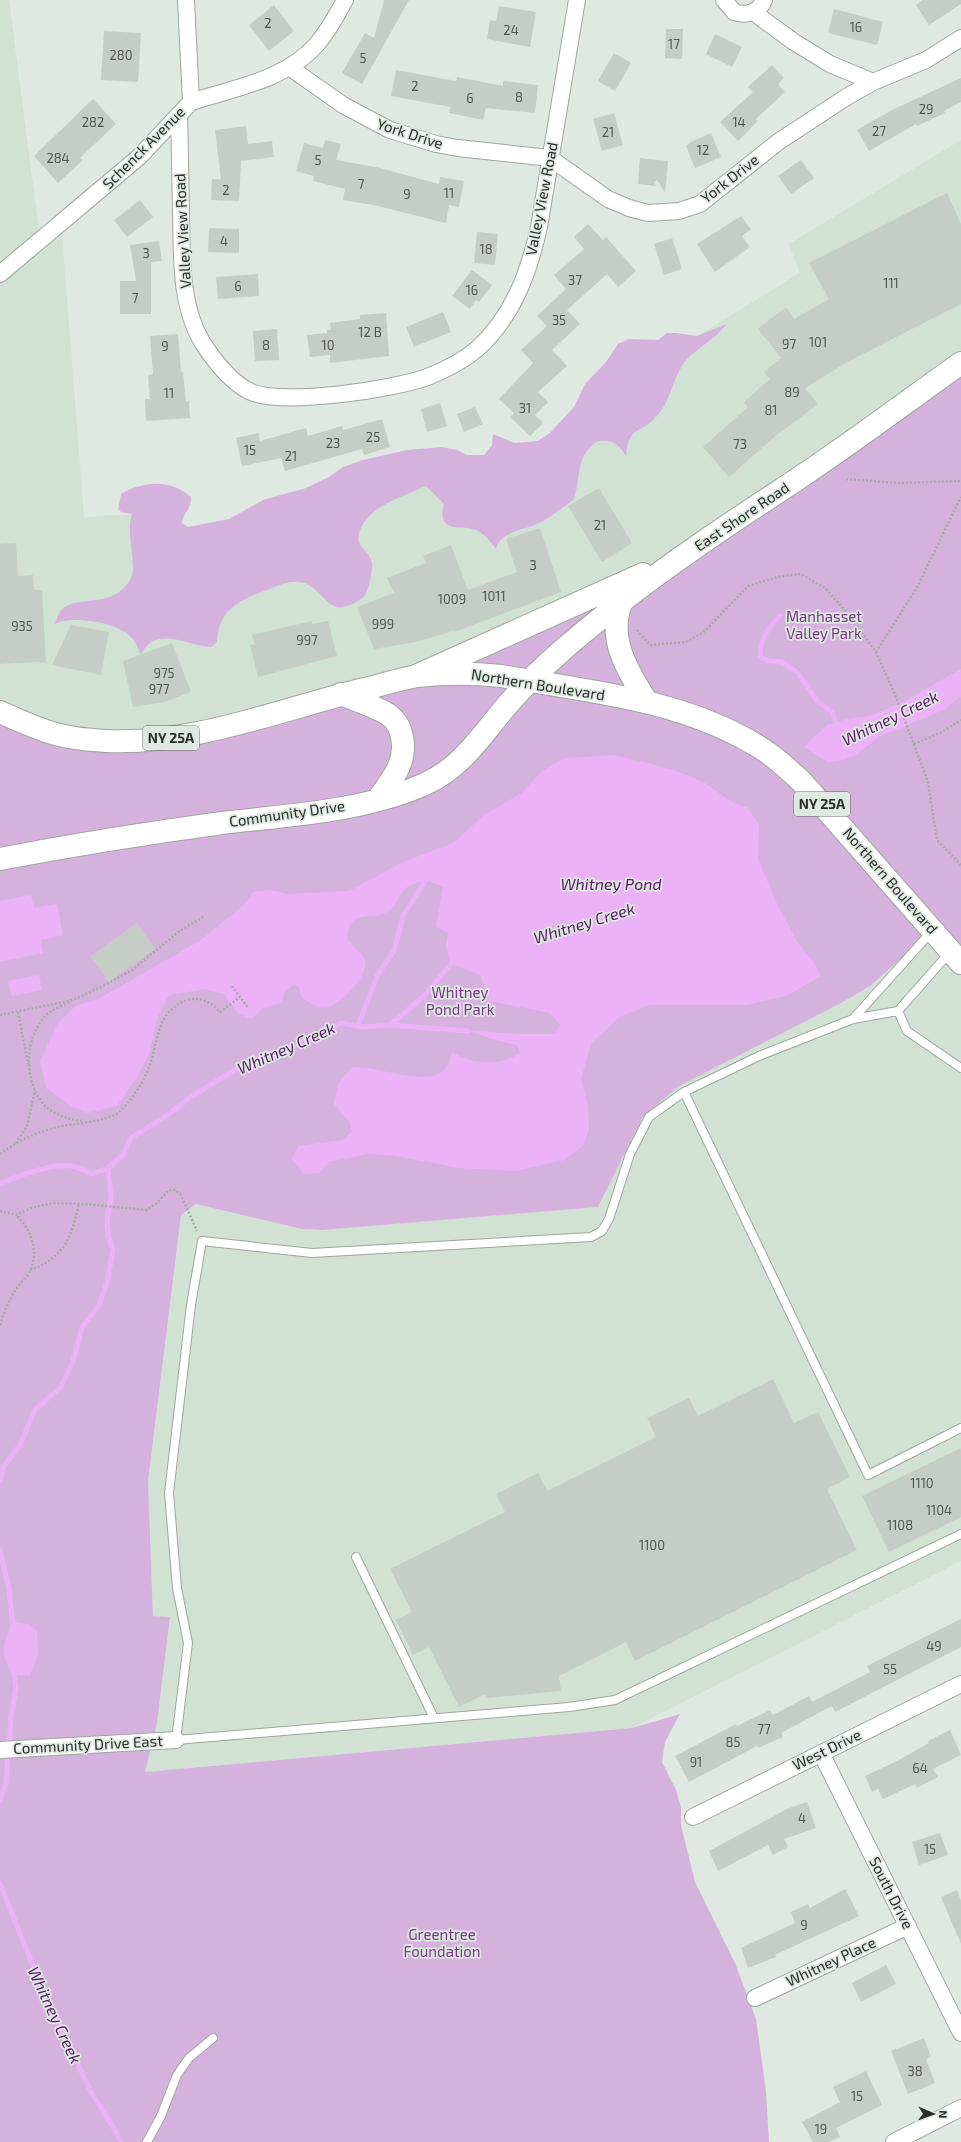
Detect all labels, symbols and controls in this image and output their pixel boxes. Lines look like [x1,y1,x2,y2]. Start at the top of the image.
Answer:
house number: 2 [264,15,272,31]
house number: 16 [850,19,862,35]
house number: 24 [503,22,519,38]
house number: 17 [668,36,680,52]
house number: 280 [109,47,133,63]
house number: 5 [360,50,367,66]
house number: 2 [411,78,419,94]
house number: 8 [515,89,523,105]
house number: 6 [466,90,474,106]
house number: 29 [919,101,933,117]
street label: Schenck Avenue [98,102,188,192]
house number: 282 [82,114,104,130]
street label: York Drive [375,114,446,152]
house number: 14 [732,114,746,130]
house number: 27 [872,123,886,139]
house number: 21 [602,124,614,140]
street label: Valley View Road [521,140,561,257]
house number: 12 [697,142,709,158]
house number: 284 [46,150,70,166]
street label: York Drive [697,150,762,206]
house number: 5 [315,152,322,168]
street label: Valley View Road [170,173,194,289]
house number: 7 [358,176,365,192]
house number: 2 [222,182,230,198]
house number: 11 [444,185,454,201]
house number: 9 [403,186,411,202]
house number: 4 [220,233,228,249]
house number: 18 [479,241,493,257]
house number: 3 [142,245,150,261]
house number: 37 [568,272,582,288]
house number: 111 [883,275,899,291]
house number: 6 [234,278,242,294]
house number: 16 [466,282,478,298]
house number: 7 [132,290,139,306]
house number: 35 [552,312,566,328]
house number: 12 B [358,324,382,340]
house number: 101 [809,334,827,350]
house number: 97 [782,336,796,352]
house number: 8 [262,337,270,353]
house number: 10 [321,337,335,353]
house number: 9 [161,338,169,354]
house number: 89 [784,384,800,400]
house number: 11 [164,385,174,401]
house number: 31 [519,400,531,416]
house number: 81 [764,402,778,418]
house number: 25 [366,429,380,445]
house number: 23 [326,435,340,451]
house number: 73 [733,436,747,452]
house number: 15 [244,442,256,458]
house number: 21 [285,448,297,464]
street label: East Shore Road [691,478,792,555]
house number: 21 [594,517,606,533]
house number: 3 [529,557,537,573]
house number: 1011 [482,588,506,604]
house number: 1009 [438,591,466,607]
park label: Manhasset Valley Park [786,607,862,642]
house number: 999 [372,616,394,632]
house number: 935 [11,618,33,634]
house number: 997 [296,632,318,648]
house number: 975 [153,665,175,681]
street label: Northern Boulevard [470,665,606,703]
house number: 977 [149,681,170,697]
water label: Whitney Creek [838,686,942,750]
road number: NY 25A [143,726,199,750]
road number: NY 25A [794,792,850,816]
street label: Community Drive [228,796,346,830]
street label: Northern Boulevard [840,823,942,937]
water label: Whitney Pond [560,874,662,894]
water label: Whitney Creek [531,898,637,948]
park label: Whitney Pond Park [426,983,495,1018]
water label: Whitney Creek [234,1017,338,1079]
house number: 1110 [910,1475,934,1491]
house number: 1104 [926,1502,952,1518]
house number: 1108 [887,1517,913,1533]
house number: 1100 [639,1537,665,1553]
house number: 49 [926,1638,942,1654]
house number: 55 [883,1661,897,1677]
house number: 77 [757,1721,771,1737]
street label: West Drive [789,1725,864,1773]
street label: Community Drive East [13,1731,164,1757]
house number: 85 [726,1734,740,1750]
house number: 91 [690,1754,702,1770]
house number: 64 [912,1760,928,1776]
house number: 4 [798,1810,806,1826]
house number: 15 [924,1841,936,1857]
street label: South Drive [866,1853,918,1932]
house number: 9 [800,1917,808,1933]
park label: Greentree Foundation [403,1925,481,1960]
street label: Whitney Place [783,1932,878,1990]
water label: Whitney Creek [24,1963,86,2067]
house number: 38 [907,2063,923,2079]
house number: 15 [851,2088,863,2104]
north arrow [913,2094,953,2134]
text: N [937,2110,950,2119]
house number: 19 [815,2121,827,2137]

